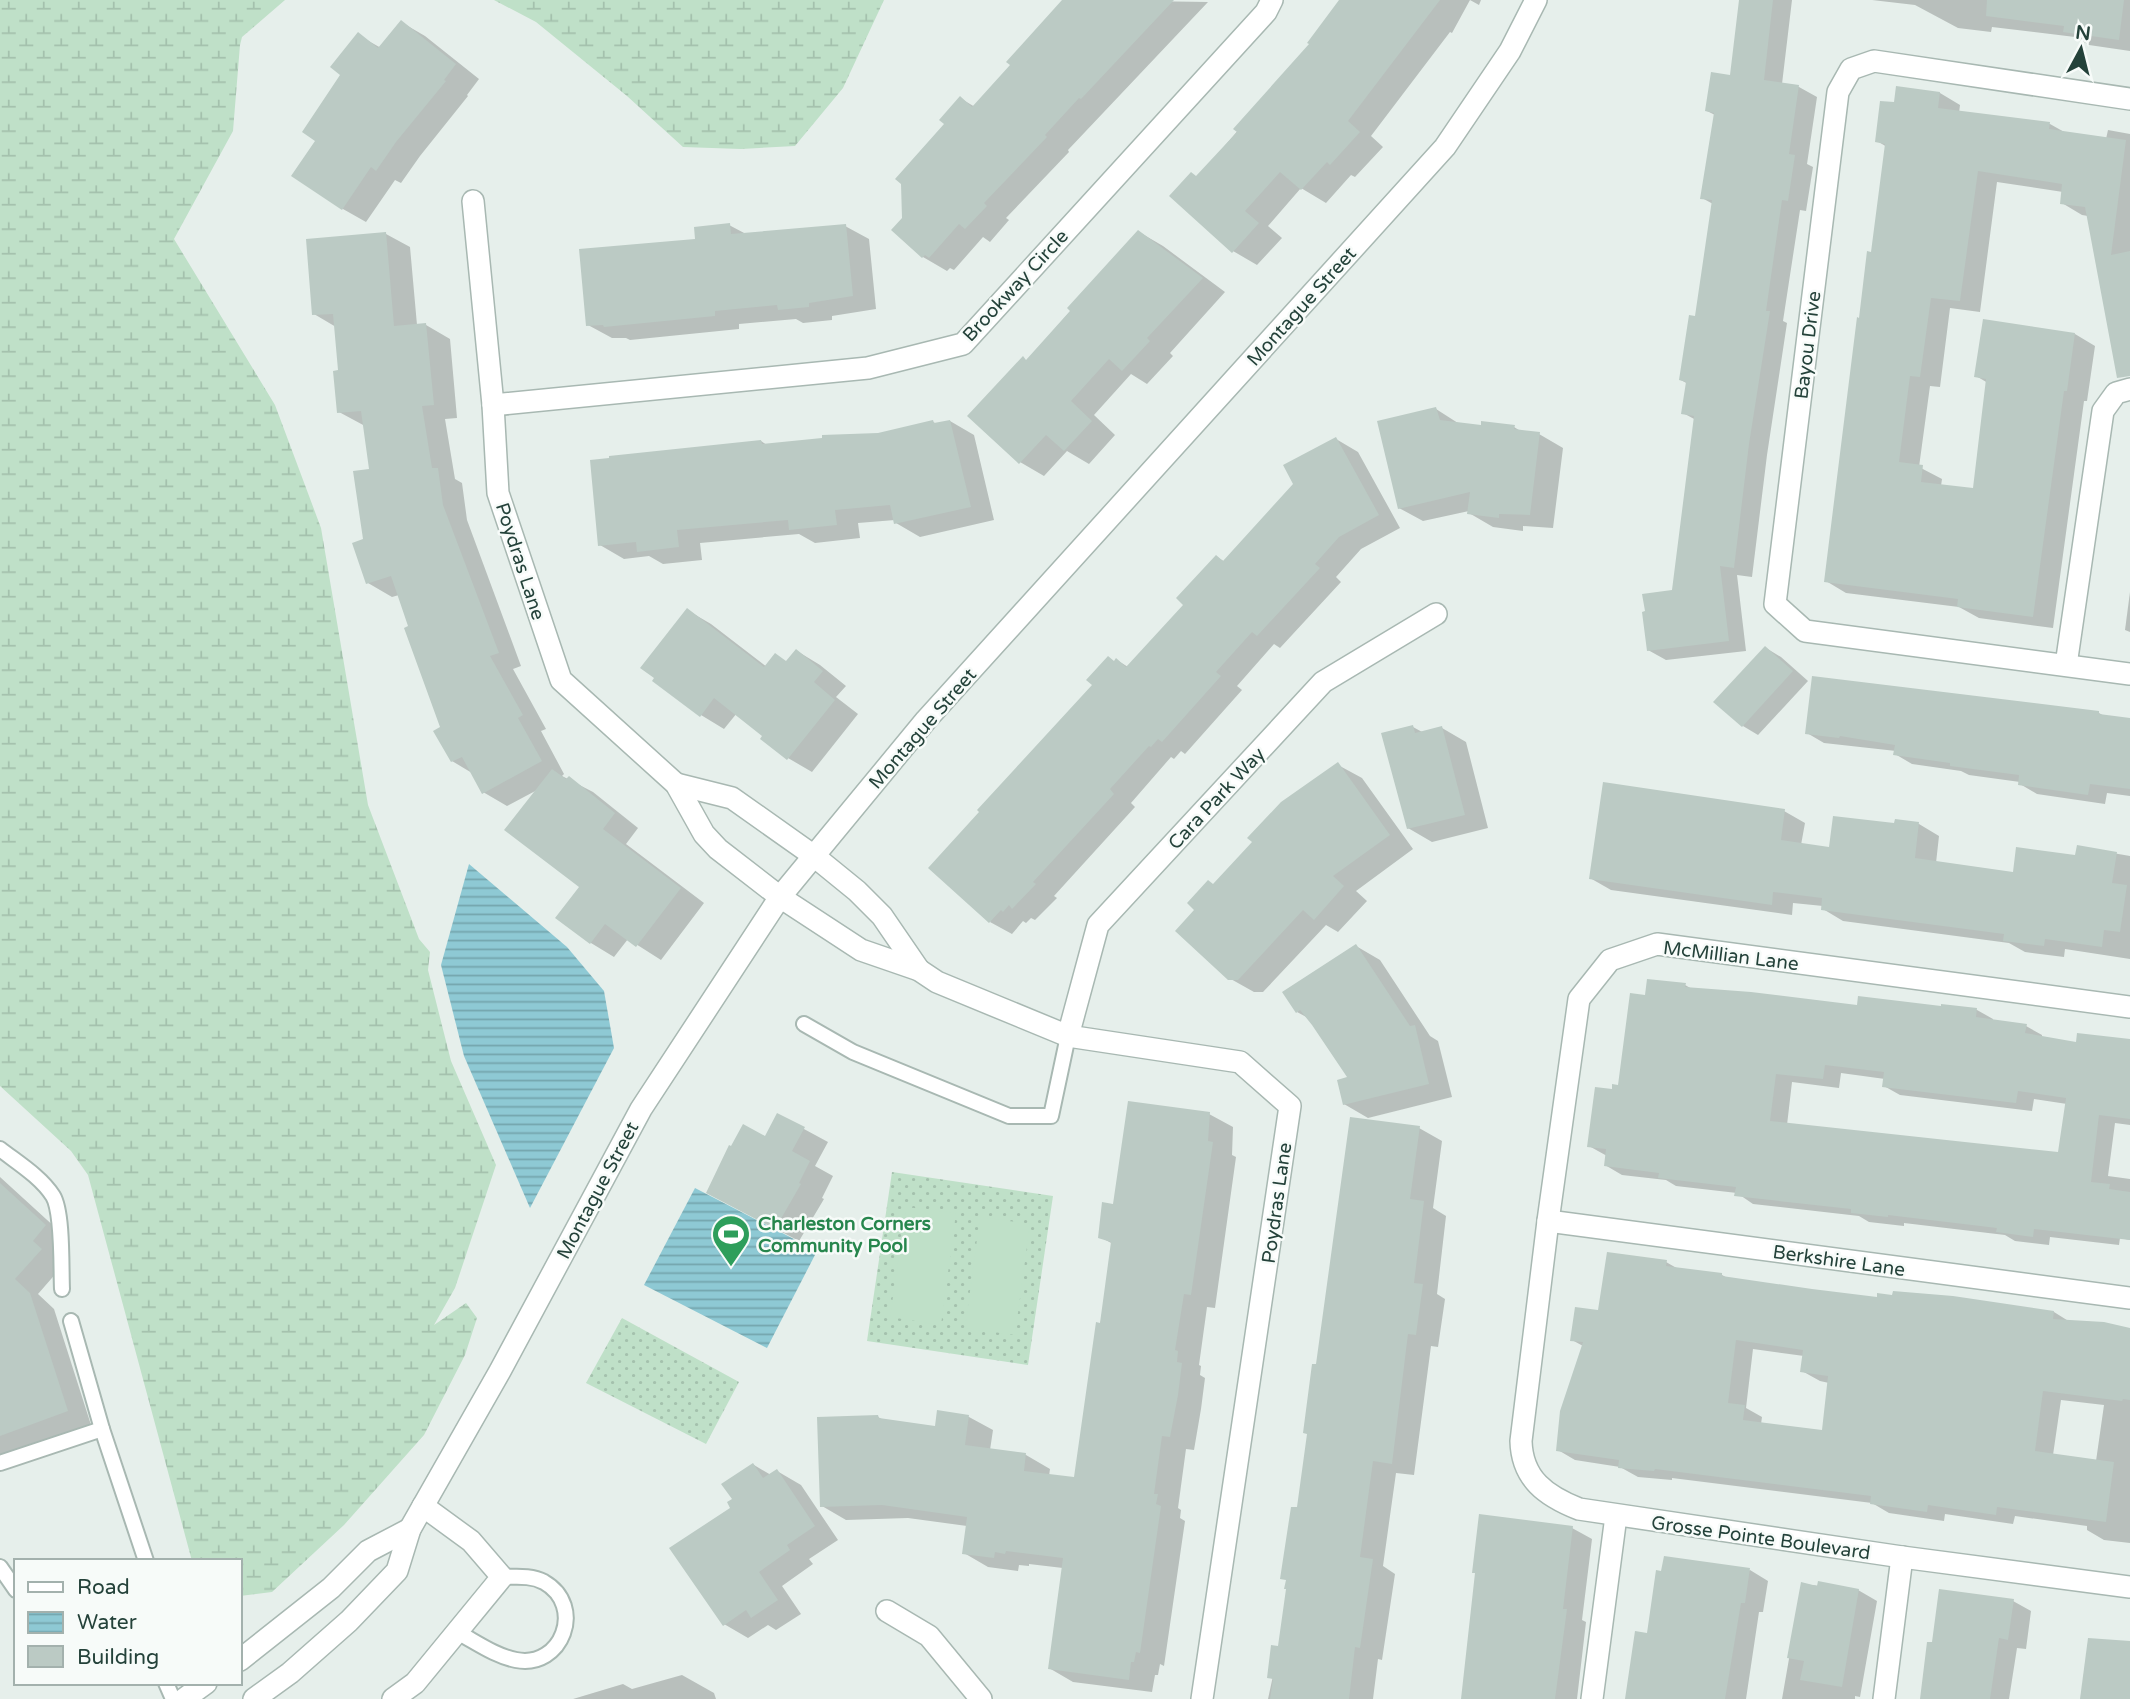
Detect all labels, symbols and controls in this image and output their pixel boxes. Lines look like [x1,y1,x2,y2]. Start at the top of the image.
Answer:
north arrow [2046,14,2116,84]
text: N [2074,21,2092,45]
street label: Brookway Circle [958,225,1073,346]
street label: Montague Street [1243,243,1361,371]
street label: Bayou Drive [1790,290,1826,400]
street label: Poydras Lane [491,500,549,623]
street label: Montague Street [864,664,981,793]
street label: Cara Park Way [1164,743,1270,854]
street label: McMillian Lane [1662,937,1800,975]
street label: Montague Street [552,1118,643,1263]
street label: Poydras Lane [1258,1141,1296,1265]
sports icon: Charleston Corners Community Pool [710,1213,752,1268]
place label: Charleston Corners Community Pool [758,1213,931,1258]
street label: Berkshire Lane [1771,1241,1906,1281]
street label: Grosse Pointe Boulevard [1650,1512,1872,1564]
legend [14,1559,242,1685]
text: Road [77,1575,130,1600]
text: Water [77,1610,137,1635]
text: Building [77,1645,159,1670]

